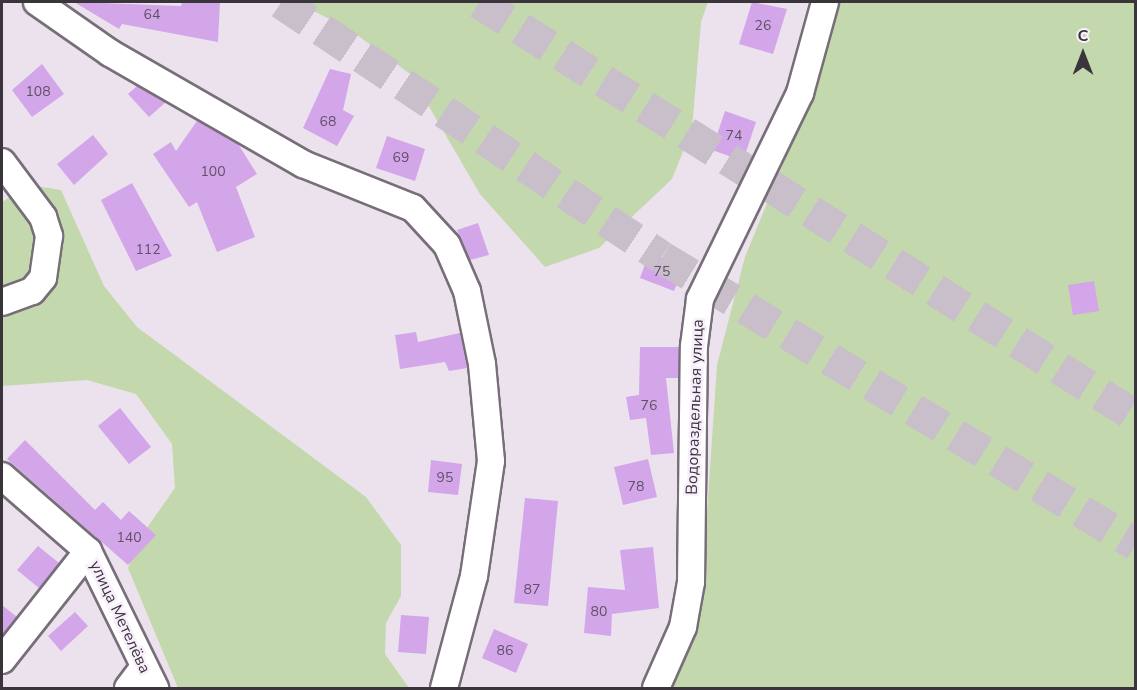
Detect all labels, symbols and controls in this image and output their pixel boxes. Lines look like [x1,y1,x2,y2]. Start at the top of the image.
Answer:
house number: 64 [144,7,160,23]
house number: 26 [755,18,771,34]
north arrow [1053,24,1113,84]
text: С [1078,25,1088,47]
house number: 108 [25,84,51,100]
house number: 68 [320,114,336,130]
house number: 74 [726,128,742,144]
house number: 69 [393,150,409,166]
house number: 100 [200,164,226,180]
house number: 112 [135,242,161,258]
house number: 75 [654,264,670,280]
street label: Водораздельная улица [682,319,708,495]
house number: 76 [641,398,657,414]
house number: 95 [437,470,453,486]
house number: 78 [628,479,644,495]
house number: 140 [116,530,142,546]
street label: улица Метелёва [86,558,154,676]
house number: 87 [524,582,540,598]
house number: 80 [591,604,607,620]
house number: 86 [497,643,513,659]

